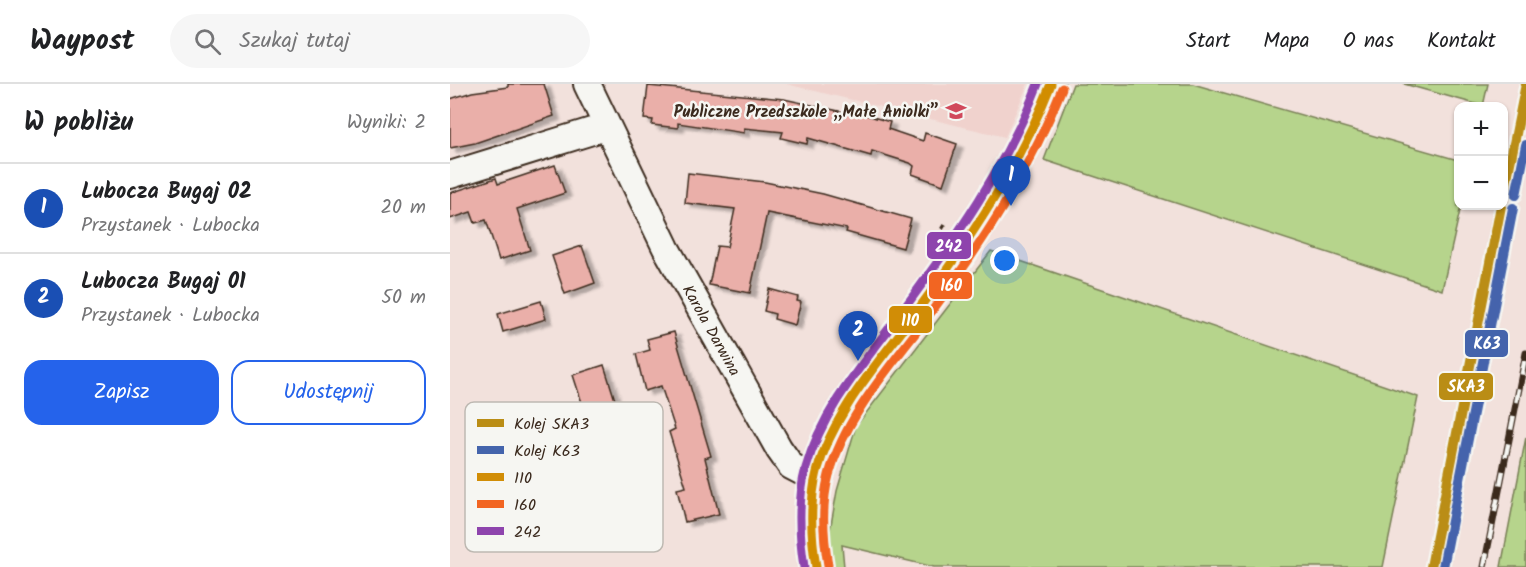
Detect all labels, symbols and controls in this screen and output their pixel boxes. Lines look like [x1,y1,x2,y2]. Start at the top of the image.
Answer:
search box [170,14,590,68]
text: Waypost [30,19,134,64]
text: Szukaj tutaj [239,24,350,59]
icon: search [191,25,224,58]
text: Start [1186,25,1230,58]
text: Mapa [1263,25,1310,58]
text: O nas [1343,25,1394,58]
text: Kontakt [1427,25,1496,58]
school or university icon: Publiczne Przedszkole „Małe Aniolki” [944,99,968,123]
place label: Publiczne Przedszkole „Małe Aniolki” [674,100,939,125]
text: W pobliżu [24,102,133,144]
map controls [1454,102,1508,210]
button: + [1454,102,1508,156]
text: Wyniki: 2 [347,107,426,139]
pin: 1 [992,156,1030,206]
button: − [1454,156,1508,210]
text: Lubocza Bugaj 02 [81,175,252,210]
text: 1 [40,192,47,224]
text: 20 m [380,192,426,224]
text: Przystanek · Lubocka [81,210,260,242]
line badge: 242 [926,231,972,260]
text: 242 [935,235,963,260]
your location [990,246,1019,275]
text: Lubocza Bugaj 01 [81,265,246,300]
line badge: 160 [928,271,973,300]
text: 160 [940,274,963,299]
street label: Karola Darwina [675,280,746,381]
text: 2 [38,282,49,314]
text: 50 m [381,282,426,314]
text: Przystanek · Lubocka [81,300,260,332]
line badge: 110 [888,305,933,334]
text: 110 [901,309,920,334]
pin: 2 [838,312,878,361]
line badge: K63 [1464,329,1509,358]
text: K63 [1473,332,1501,357]
button: Zapisz [24,360,219,425]
button: Udostępnij [231,360,426,425]
line badge: SKA3 [1438,372,1494,401]
text: SKA3 [1447,375,1485,400]
legend [465,402,663,552]
text: Kolej SKA3 [514,412,589,437]
text: Kolej K63 [514,439,580,464]
text: 110 [514,466,532,491]
text: 160 [514,493,536,518]
text: 242 [514,520,541,545]

